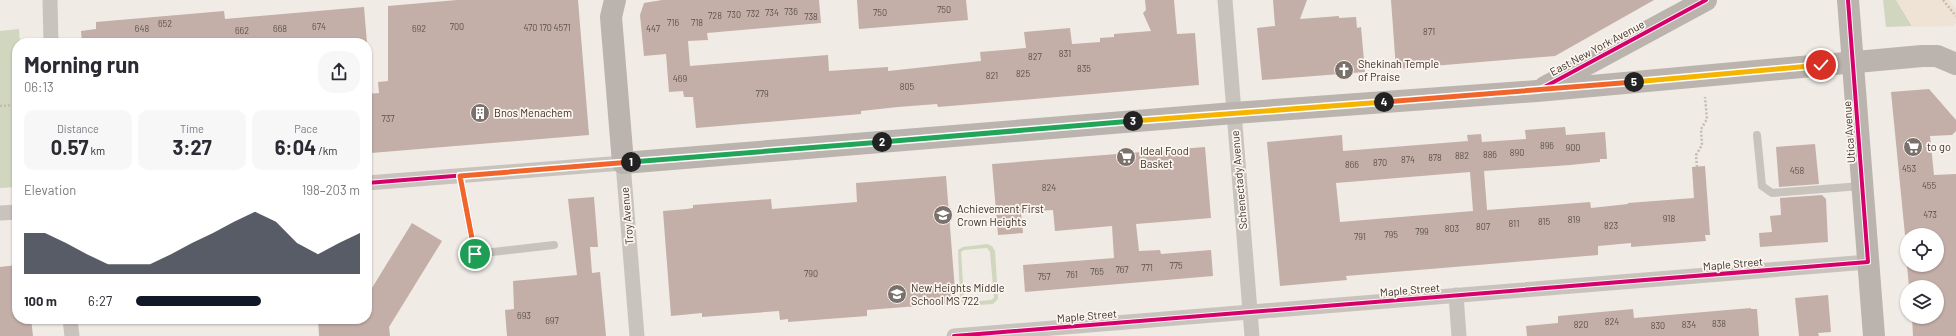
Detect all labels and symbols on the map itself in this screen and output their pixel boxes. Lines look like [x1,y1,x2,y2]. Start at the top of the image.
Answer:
house number: 750 [937,4,951,15]
house number: 736 [784,6,798,17]
house number: 734 [765,7,779,18]
house number: 750 [873,7,887,18]
house number: 732 [746,8,760,19]
house number: 730 [727,9,741,20]
house number: 728 [708,10,722,21]
house number: 738 [804,11,818,22]
house number: 716 [667,17,679,28]
house number: 718 [691,17,703,28]
street label: East New York Avenue [1547,17,1646,78]
house number: 652 [158,18,172,29]
house number: 674 [312,21,326,32]
house number: 700 [450,21,464,32]
house number: 470 170 4571 [523,22,571,33]
house number: 648 [135,23,149,34]
house number: 668 [273,23,287,34]
house number: 692 [412,23,426,34]
house number: 447 [646,23,661,34]
house number: 662 [235,25,249,36]
house number: 871 [1423,26,1435,37]
house number: 831 [1059,48,1071,59]
pin [1804,48,1838,82]
house number: 827 [1028,51,1043,62]
place label: Shekinah Temple of Praise [1358,57,1439,83]
church icon: Shekinah Temple of Praise [1333,59,1355,81]
house number: 835 [1077,63,1091,74]
house number: 825 [1016,68,1030,79]
house number: 821 [986,70,998,81]
pin: 5 [1624,72,1644,92]
house number: 469 [673,73,687,84]
house number: 805 [900,81,915,92]
house number: 779 [755,88,769,99]
pin: 4 [1374,92,1394,112]
street label: Utica Avenue [1840,100,1857,164]
building icon: Bnos Menachem [469,102,491,124]
place label: Bnos Menachem [494,106,572,119]
pin: 3 [1123,111,1143,131]
house number: 737 [381,113,395,124]
street label: Schenectady Avenue [1228,130,1249,230]
pin: 2 [872,132,892,152]
supermarket icon: to go [1902,136,1924,158]
house number: 896 [1540,140,1554,151]
place label: to go [1927,140,1951,153]
house number: 900 [1566,142,1580,153]
place label: Ideal Food Basket [1140,144,1189,170]
supermarket icon: Ideal Food Basket [1115,146,1137,168]
house number: 890 [1510,147,1524,158]
house number: 886 [1483,149,1497,160]
house number: 882 [1455,150,1469,161]
pin: 1 [621,152,641,172]
house number: 878 [1428,152,1442,163]
house number: 874 [1401,154,1415,165]
house number: 870 [1373,157,1387,168]
house number: 866 [1345,159,1359,170]
house number: 453 [1902,163,1916,174]
house number: 458 [1790,165,1804,176]
house number: 455 [1922,180,1936,191]
house number: 824 [1042,182,1056,193]
street label: Troy Avenue [618,187,635,245]
place label: Achievement First Crown Heights [957,202,1044,228]
school or university icon: Achievement First Crown Heights [932,204,954,226]
house number: 473 [1923,209,1937,220]
house number: 918 [1663,213,1675,224]
house number: 819 [1568,214,1580,225]
house number: 815 [1538,216,1550,227]
house number: 811 [1509,218,1519,229]
house number: 823 [1604,220,1618,231]
house number: 807 [1476,221,1491,232]
house number: 803 [1445,223,1460,234]
house number: 799 [1415,226,1429,237]
house number: 795 [1384,229,1398,240]
house number: 791 [1354,231,1366,242]
pin [458,237,492,271]
street label: Maple Street [1702,254,1764,273]
house number: 775 [1169,260,1183,271]
house number: 771 [1141,262,1153,273]
house number: 767 [1115,264,1129,275]
house number: 765 [1090,266,1104,277]
house number: 790 [804,268,818,279]
house number: 761 [1066,269,1078,280]
house number: 757 [1037,271,1051,282]
street label: Maple Street [1379,280,1441,299]
place label: New Heights Middle School MS 722 [911,281,1005,307]
school or university icon: New Heights Middle School MS 722 [886,283,908,305]
street label: Maple Street [1056,306,1118,325]
house number: 693 [517,310,531,321]
house number: 697 [545,315,560,326]
house number: 824 [1605,316,1619,327]
house number: 838 [1712,318,1726,329]
house number: 820 [1574,319,1588,330]
house number: 834 [1682,319,1696,330]
house number: 830 [1651,320,1665,331]

